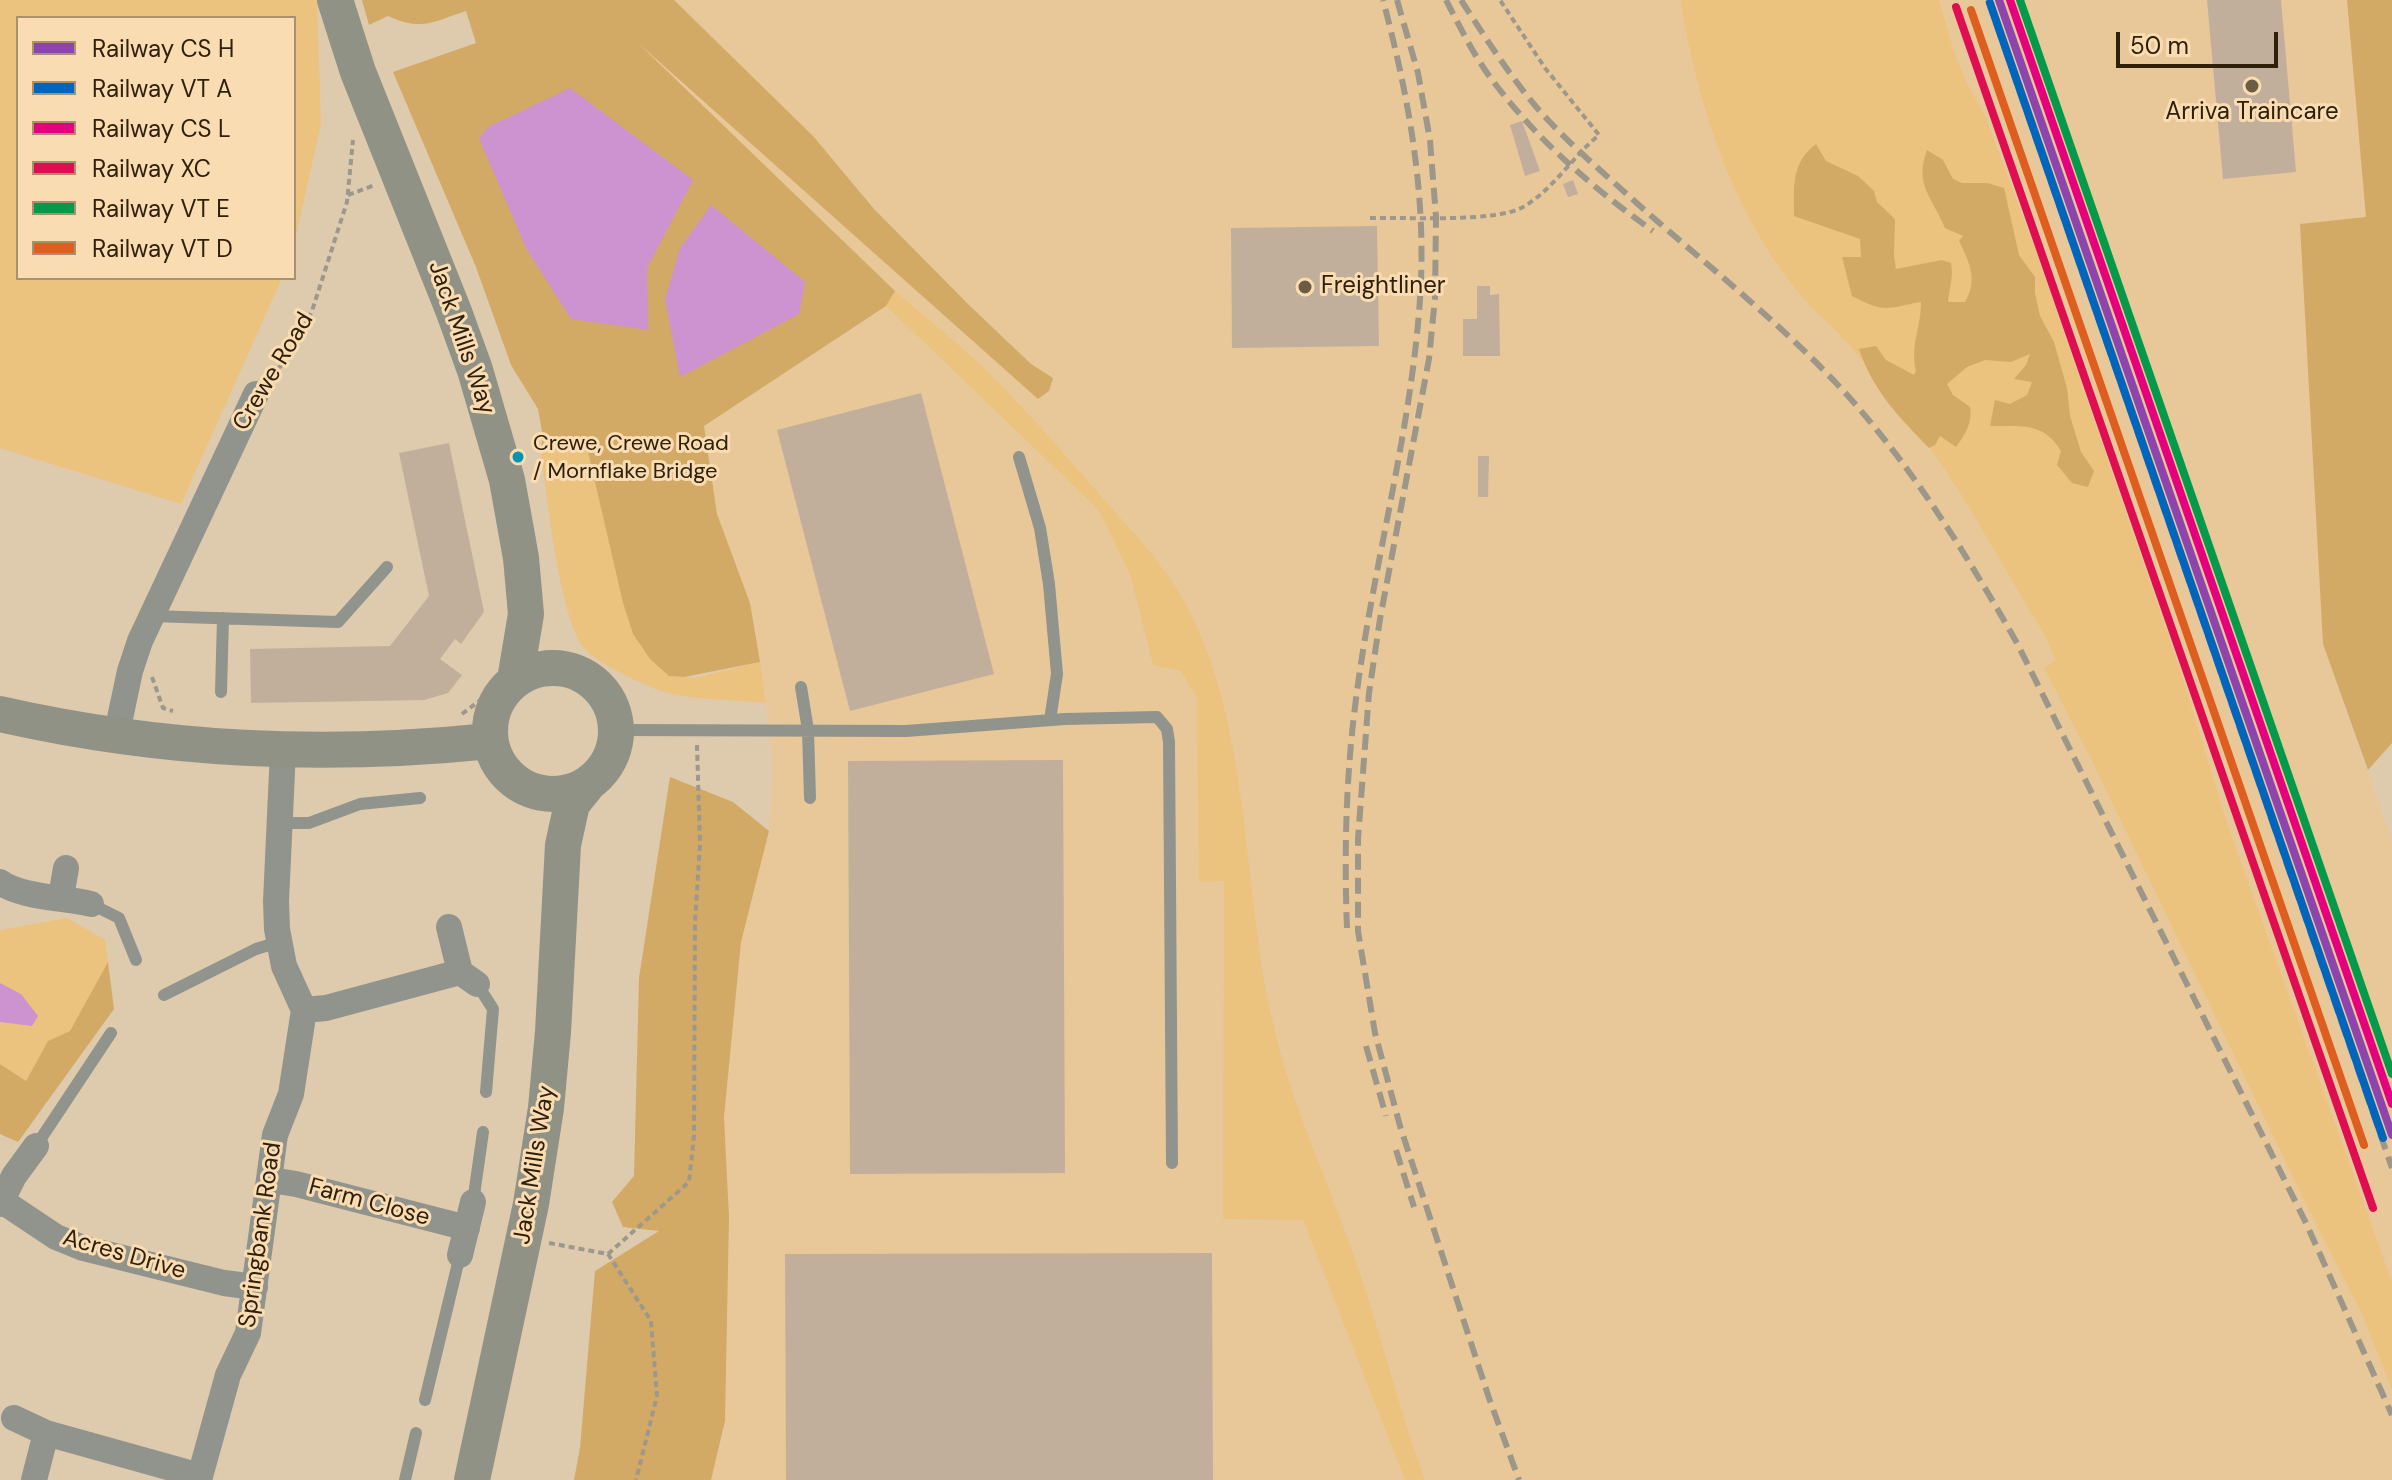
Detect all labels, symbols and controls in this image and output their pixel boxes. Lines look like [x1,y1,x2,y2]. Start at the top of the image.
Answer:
legend [16,16,296,280]
scale bar [2120,16,2282,66]
text: 50 m [2130,30,2189,61]
text: Railway CS H [92,33,234,64]
text: Railway VT A [92,73,232,104]
marker: Arriva Traincare [2243,77,2261,95]
place label: Arriva Traincare [2165,99,2339,127]
text: Railway CS L [92,113,231,144]
text: Railway XC [92,153,211,184]
text: Railway VT E [92,193,230,224]
text: Railway VT D [92,233,233,264]
street label: Jack Mills Way [421,257,501,419]
place label: Freightliner [1321,273,1446,301]
marker: Freightliner [1296,278,1314,296]
street label: Crewe Road [228,308,320,436]
place label: Crewe, Crewe Road / Mornflake Bridge [533,431,729,482]
marker: Crewe, Crewe Road / Mornflake Bridge [510,449,526,465]
street label: Jack Mills Way [508,1084,562,1246]
street label: Springbank Road [234,1140,288,1330]
street label: Farm Close [305,1173,433,1233]
street label: Acres Drive [59,1224,189,1286]

